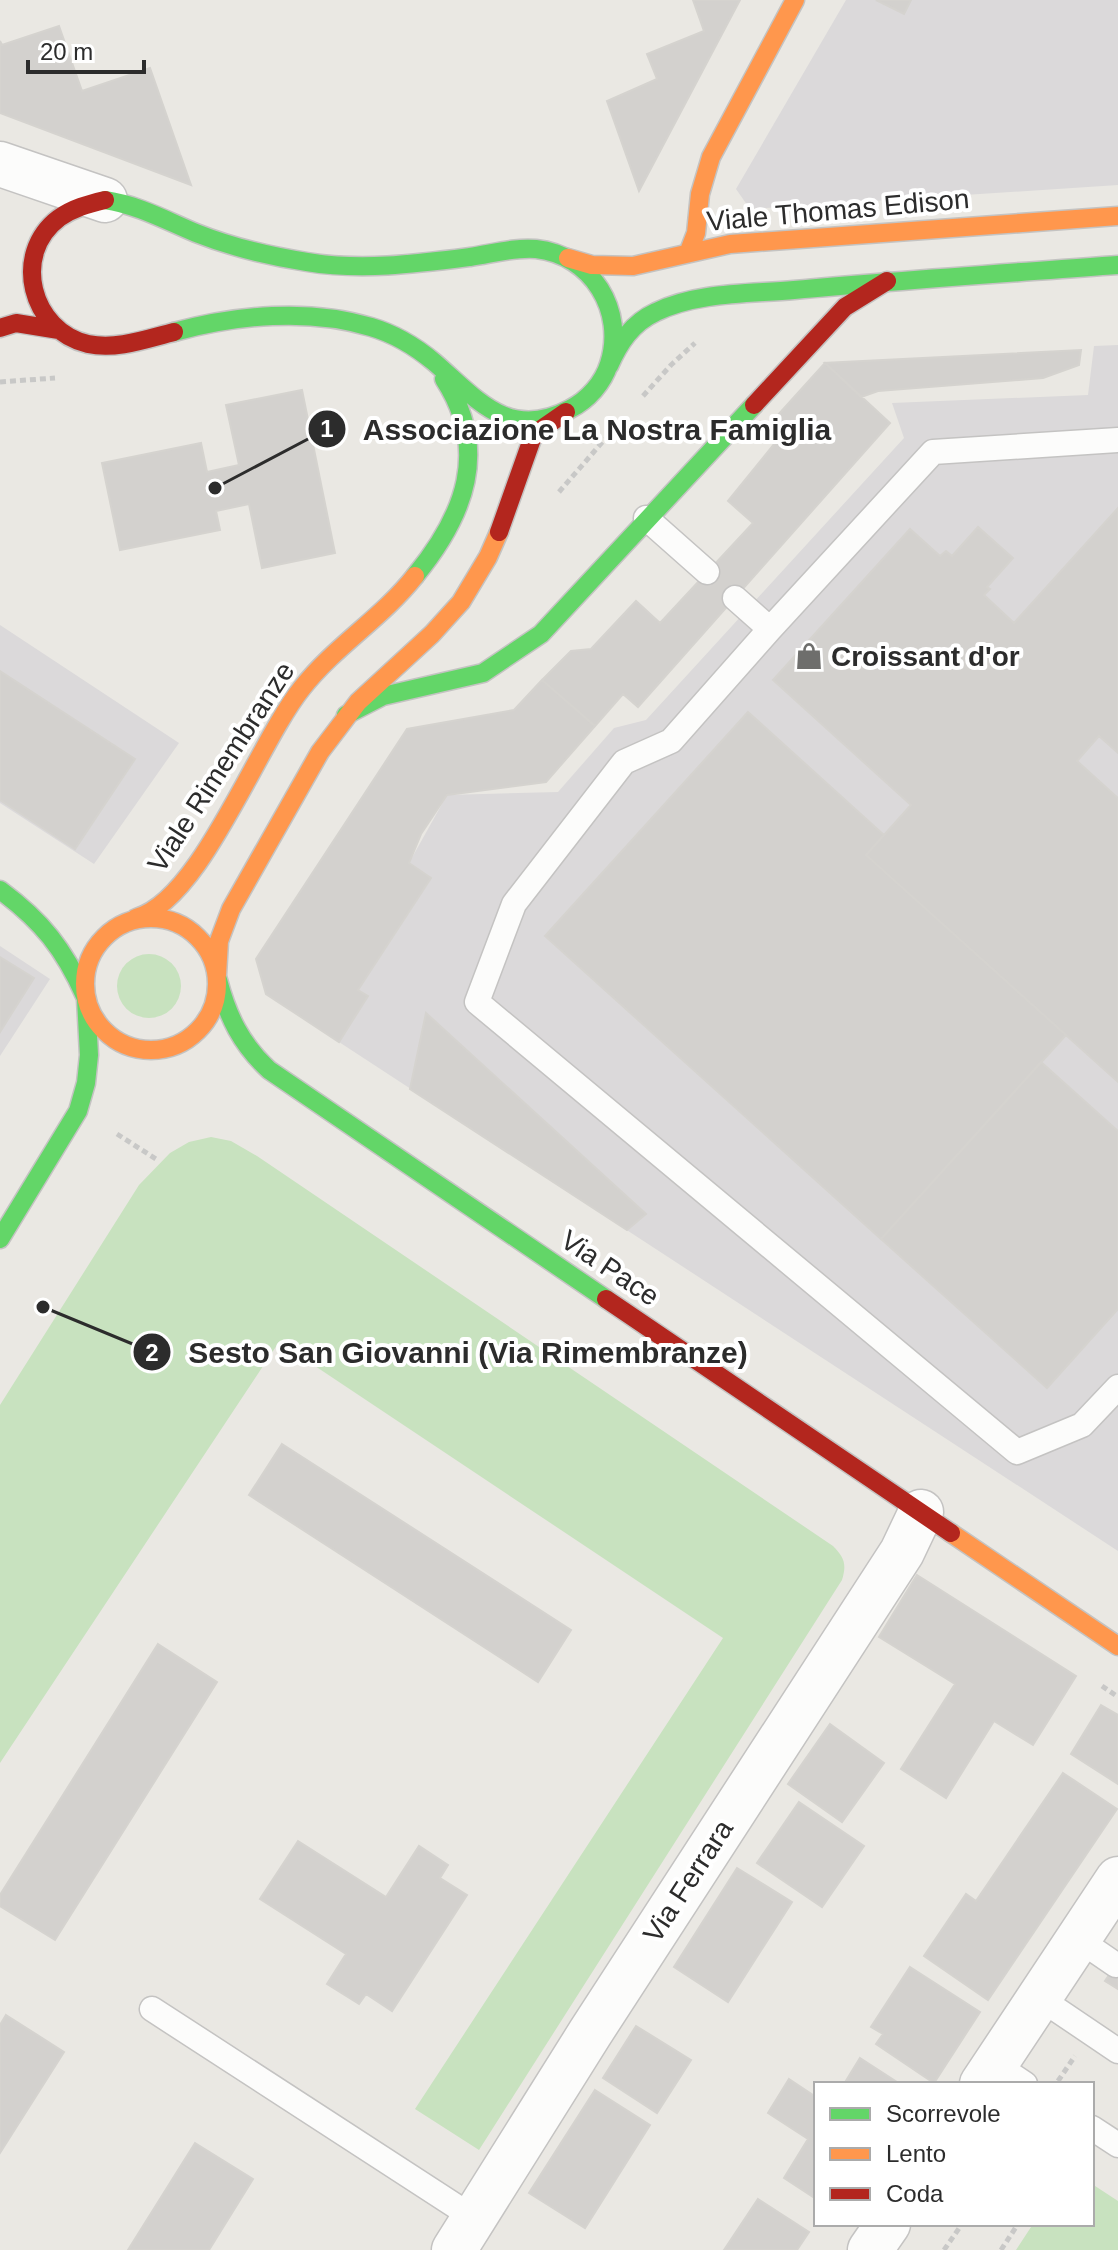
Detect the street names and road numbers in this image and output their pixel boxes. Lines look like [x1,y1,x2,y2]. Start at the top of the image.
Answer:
street label: Viale Thomas Edison [705,183,971,237]
street label: Viale Rimembranze [142,656,300,878]
street label: Via Pace [555,1224,665,1312]
street label: Via Ferrara [637,1814,739,1948]

